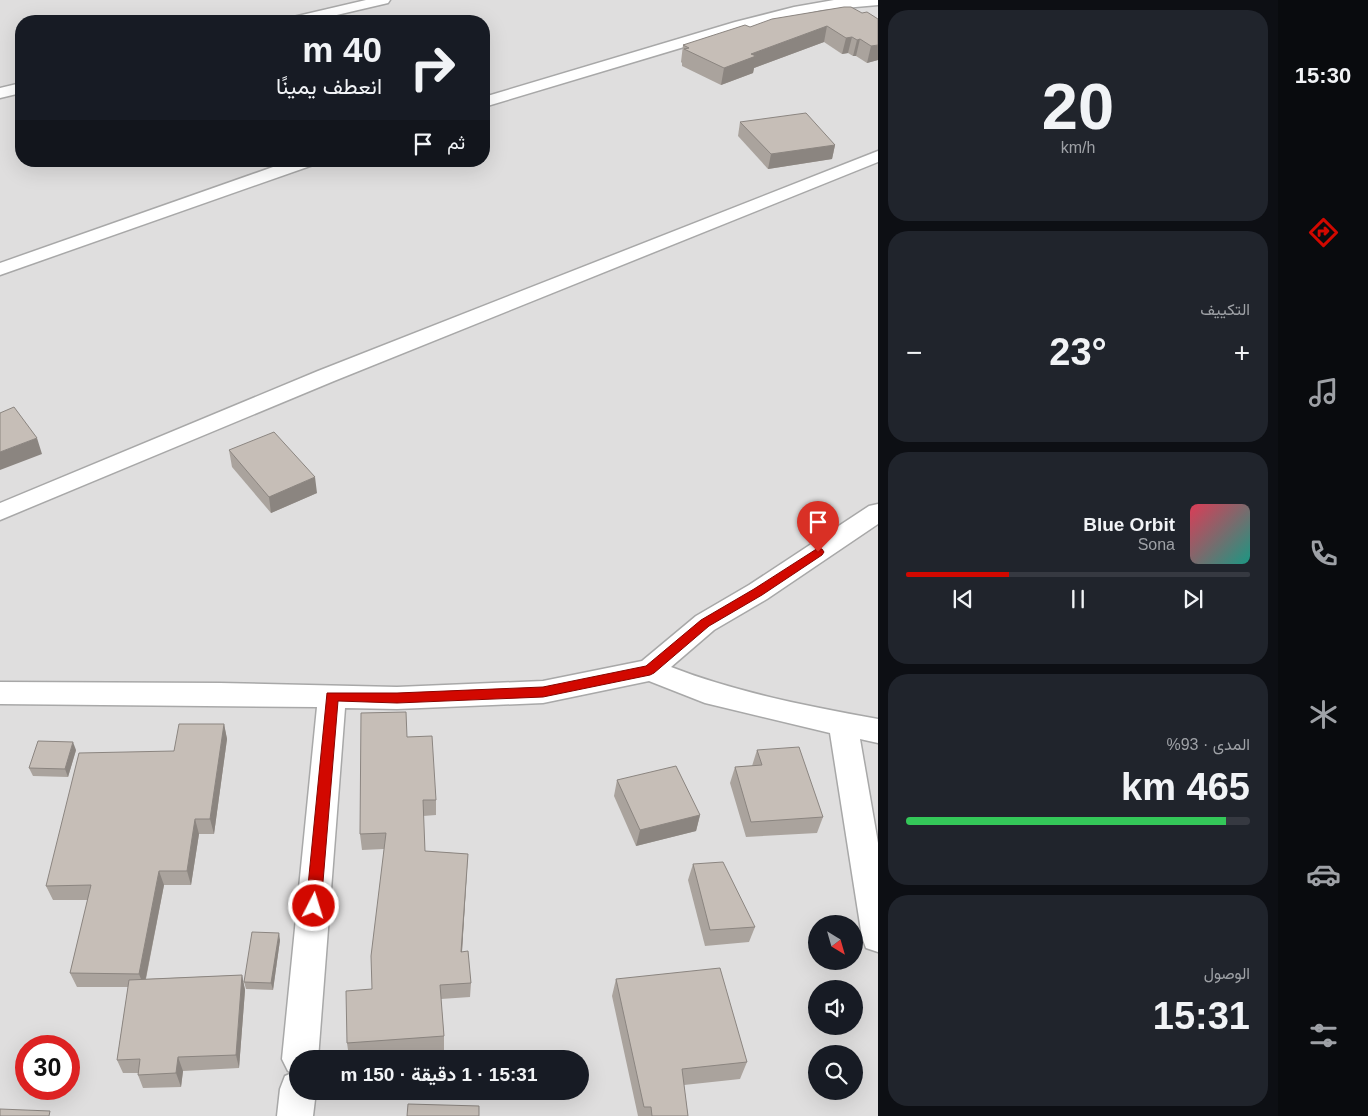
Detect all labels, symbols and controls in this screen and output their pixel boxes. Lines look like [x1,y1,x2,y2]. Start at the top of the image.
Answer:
text: 40 m [302,30,382,69]
icon: right [400,35,465,100]
text: 15:30 [1295,63,1351,88]
text: 20 [1042,70,1114,143]
text: انعطف يمينًا [276,74,382,99]
icon: arrive [409,130,437,158]
text: ثم [447,132,465,153]
text: km/h [1061,139,1095,156]
icon: directions [1306,215,1341,250]
text: التكييف [1200,301,1250,318]
text: 23° [1049,331,1107,373]
text: − [906,337,922,368]
text: + [1234,337,1250,368]
icon: music [1306,375,1341,410]
pin [797,501,839,552]
icon: arrive [804,508,832,536]
text: Blue Orbit [1083,514,1175,535]
text: Sona [1138,536,1175,553]
icon: phone [1306,536,1341,571]
icon: previous [949,585,977,613]
icon: pause [1064,585,1092,613]
icon: next [1179,585,1207,613]
icon: climate [1306,697,1341,732]
text: المدى · 93% [1166,736,1250,753]
text: 465 km [1121,766,1250,808]
icon: car [1306,857,1341,892]
position arrow [287,879,339,931]
north arrow [808,915,862,970]
map controls [808,915,863,1100]
text: الوصول [1204,965,1250,982]
button: sound [808,980,863,1035]
text: 15:31 [1153,995,1250,1037]
icon: filters [1306,1018,1341,1053]
speed limit sign: 30 [15,1035,80,1100]
button: search [808,1045,863,1100]
text: 15:31 · 1 دقيقة · 150 m [341,1064,537,1085]

